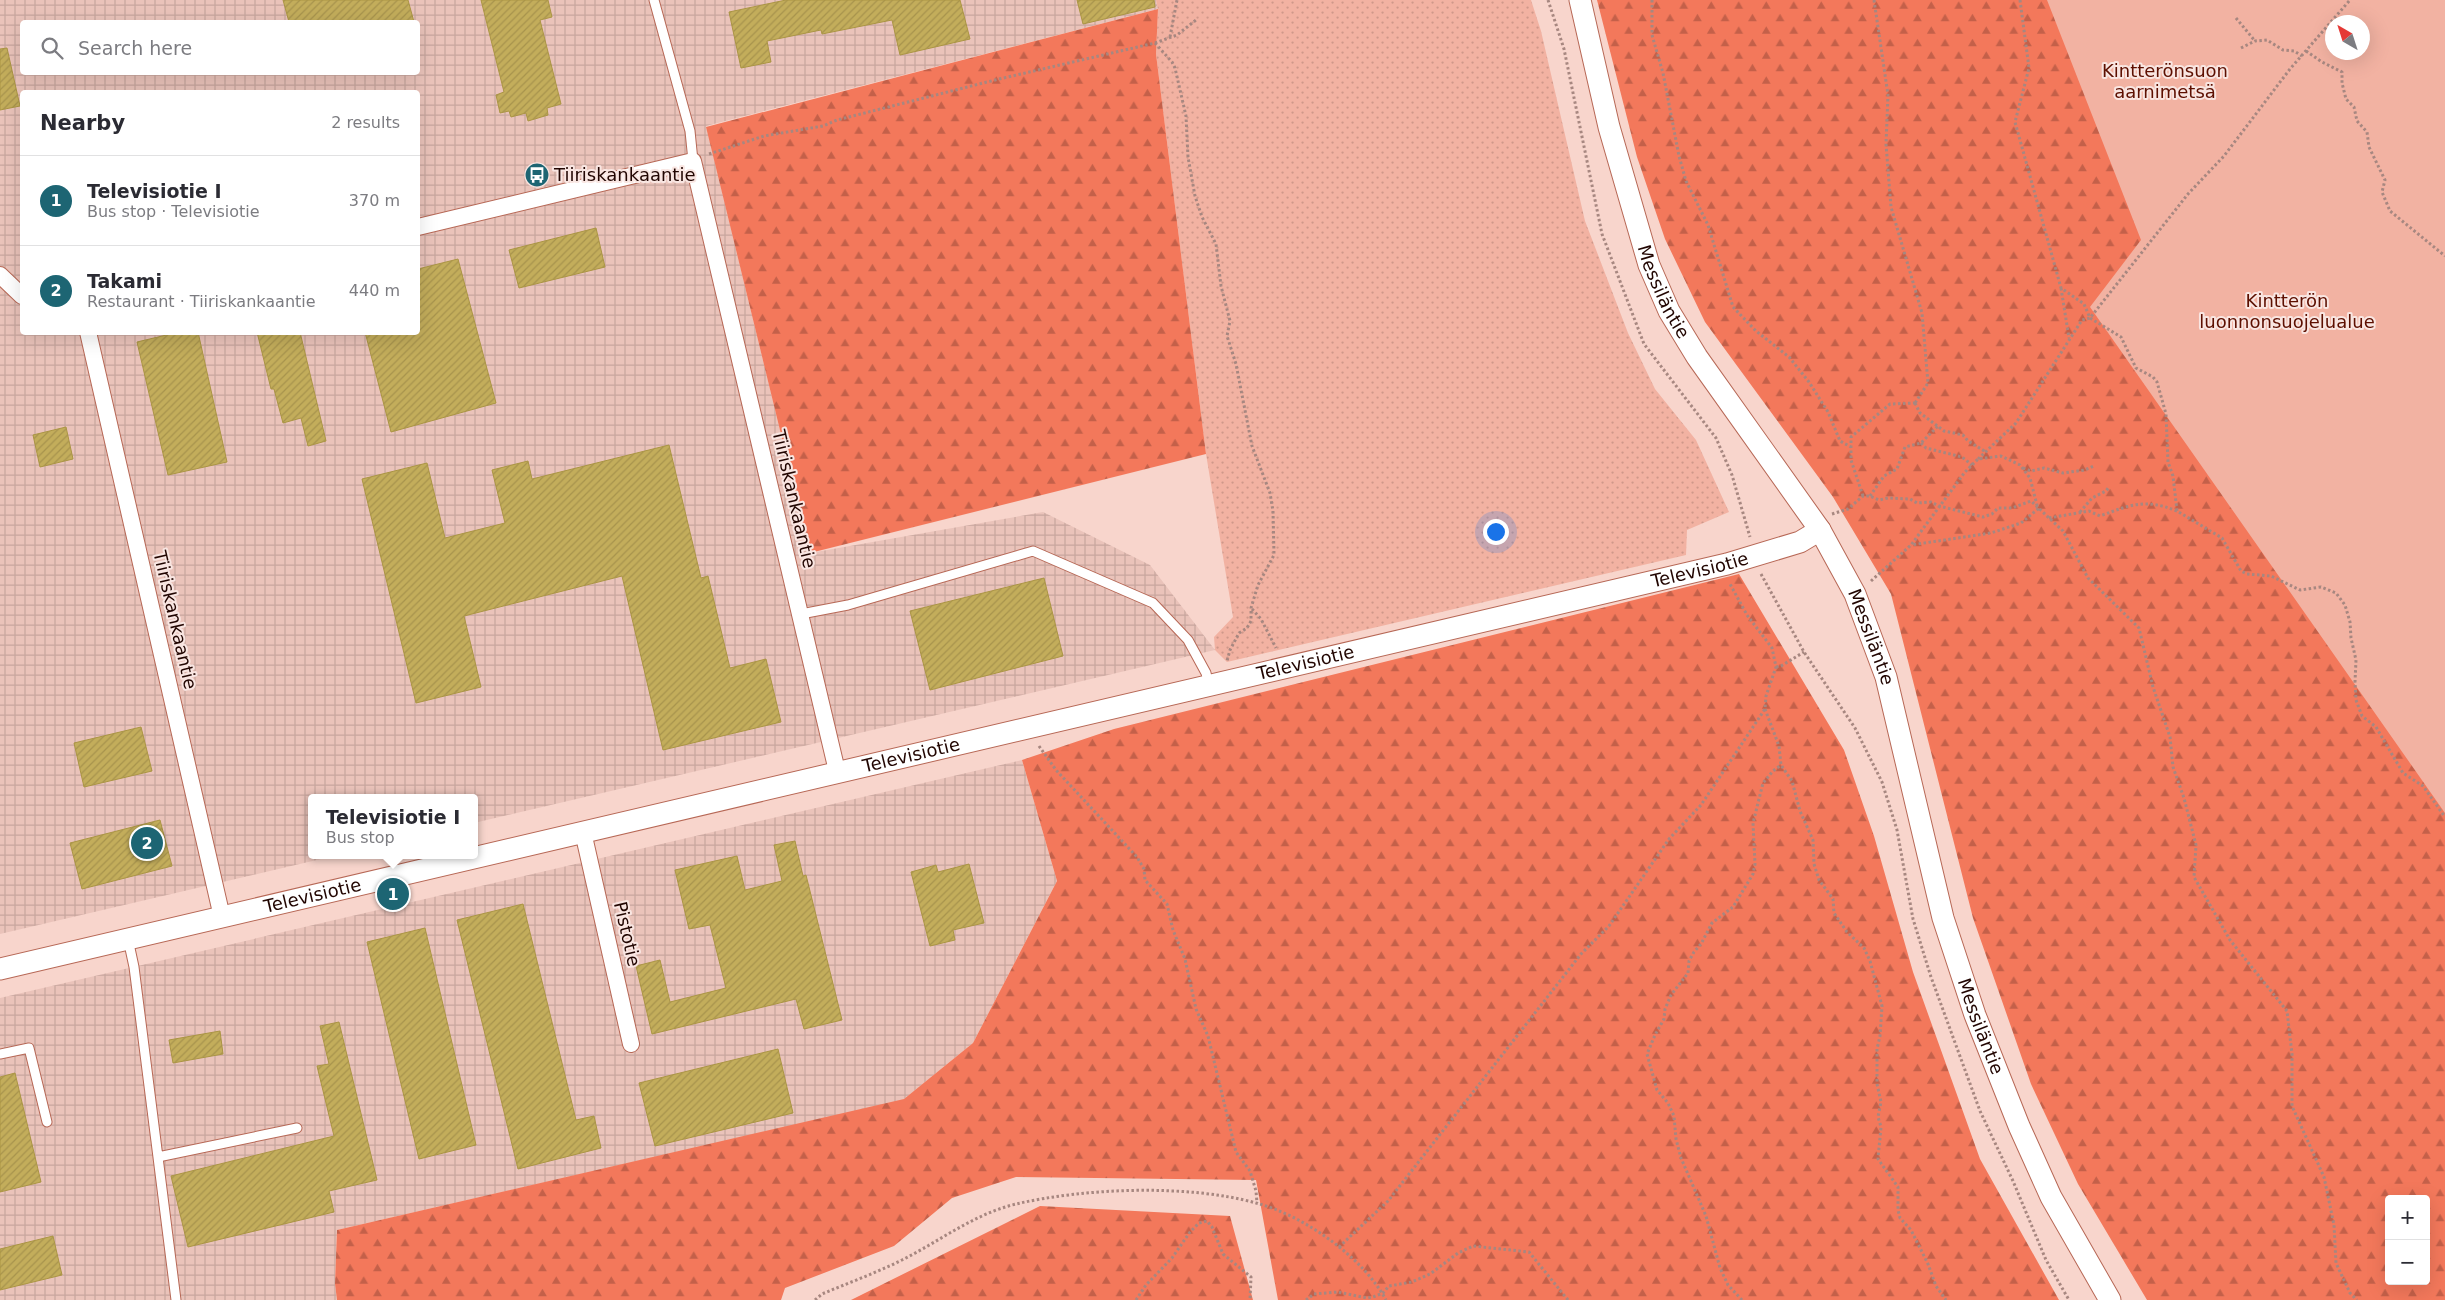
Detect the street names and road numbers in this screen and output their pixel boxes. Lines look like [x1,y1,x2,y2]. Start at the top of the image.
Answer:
street label: Messiläntie [1634,242,1694,342]
street label: Tiiriskankaantie [768,427,821,570]
street label: Televisiotie [1648,547,1751,592]
street label: Tiiriskankaantie [149,548,202,691]
street label: Messiläntie [1844,586,1898,687]
street label: Televisiotie [1254,641,1356,684]
street label: Televisiotie [859,733,962,777]
street label: Televisiotie [261,874,363,917]
street label: Pistotie [610,899,645,968]
street label: Messiläntie [1954,975,2008,1077]

